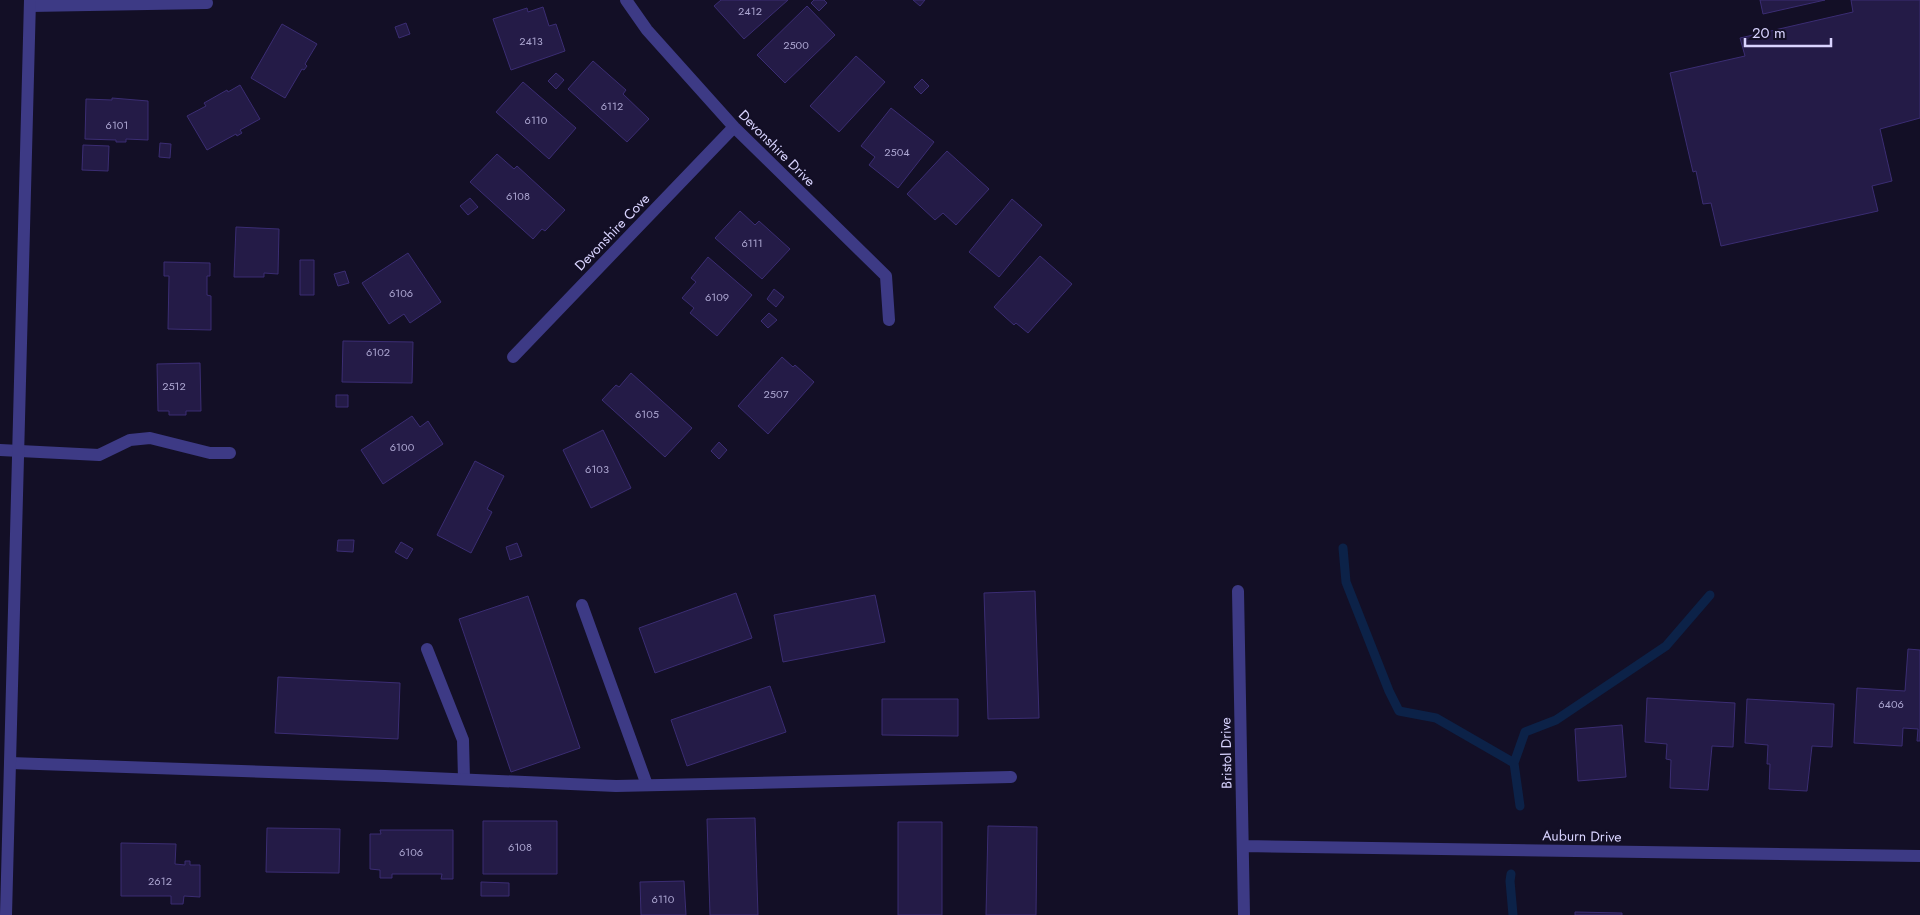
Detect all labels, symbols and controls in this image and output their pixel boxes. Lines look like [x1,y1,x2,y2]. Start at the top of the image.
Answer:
house number: 2412 [738,3,762,19]
scale bar [1745,15,1831,47]
text: 20 m [1752,22,1786,44]
house number: 2413 [519,33,543,49]
house number: 2500 [783,37,809,53]
house number: 6112 [601,98,623,114]
street label: Devonshire Drive [734,105,820,191]
house number: 6110 [525,112,548,128]
house number: 6101 [106,117,128,133]
house number: 2504 [884,144,910,160]
house number: 6108 [506,188,530,204]
street label: Devonshire Cove [570,189,654,275]
house number: 6111 [741,235,763,251]
house number: 6106 [389,285,413,301]
house number: 6109 [705,289,729,305]
house number: 6102 [366,344,390,360]
house number: 2512 [162,378,186,394]
house number: 2507 [764,386,789,402]
house number: 6105 [635,406,659,422]
house number: 6100 [390,439,415,455]
house number: 6103 [585,461,609,477]
house number: 6406 [1878,696,1904,712]
street label: Bristol Drive [1215,717,1237,789]
street label: Auburn Drive [1542,825,1622,847]
house number: 6108 [508,839,532,855]
house number: 6106 [399,844,423,860]
house number: 2612 [148,873,172,889]
house number: 6110 [652,891,675,907]

